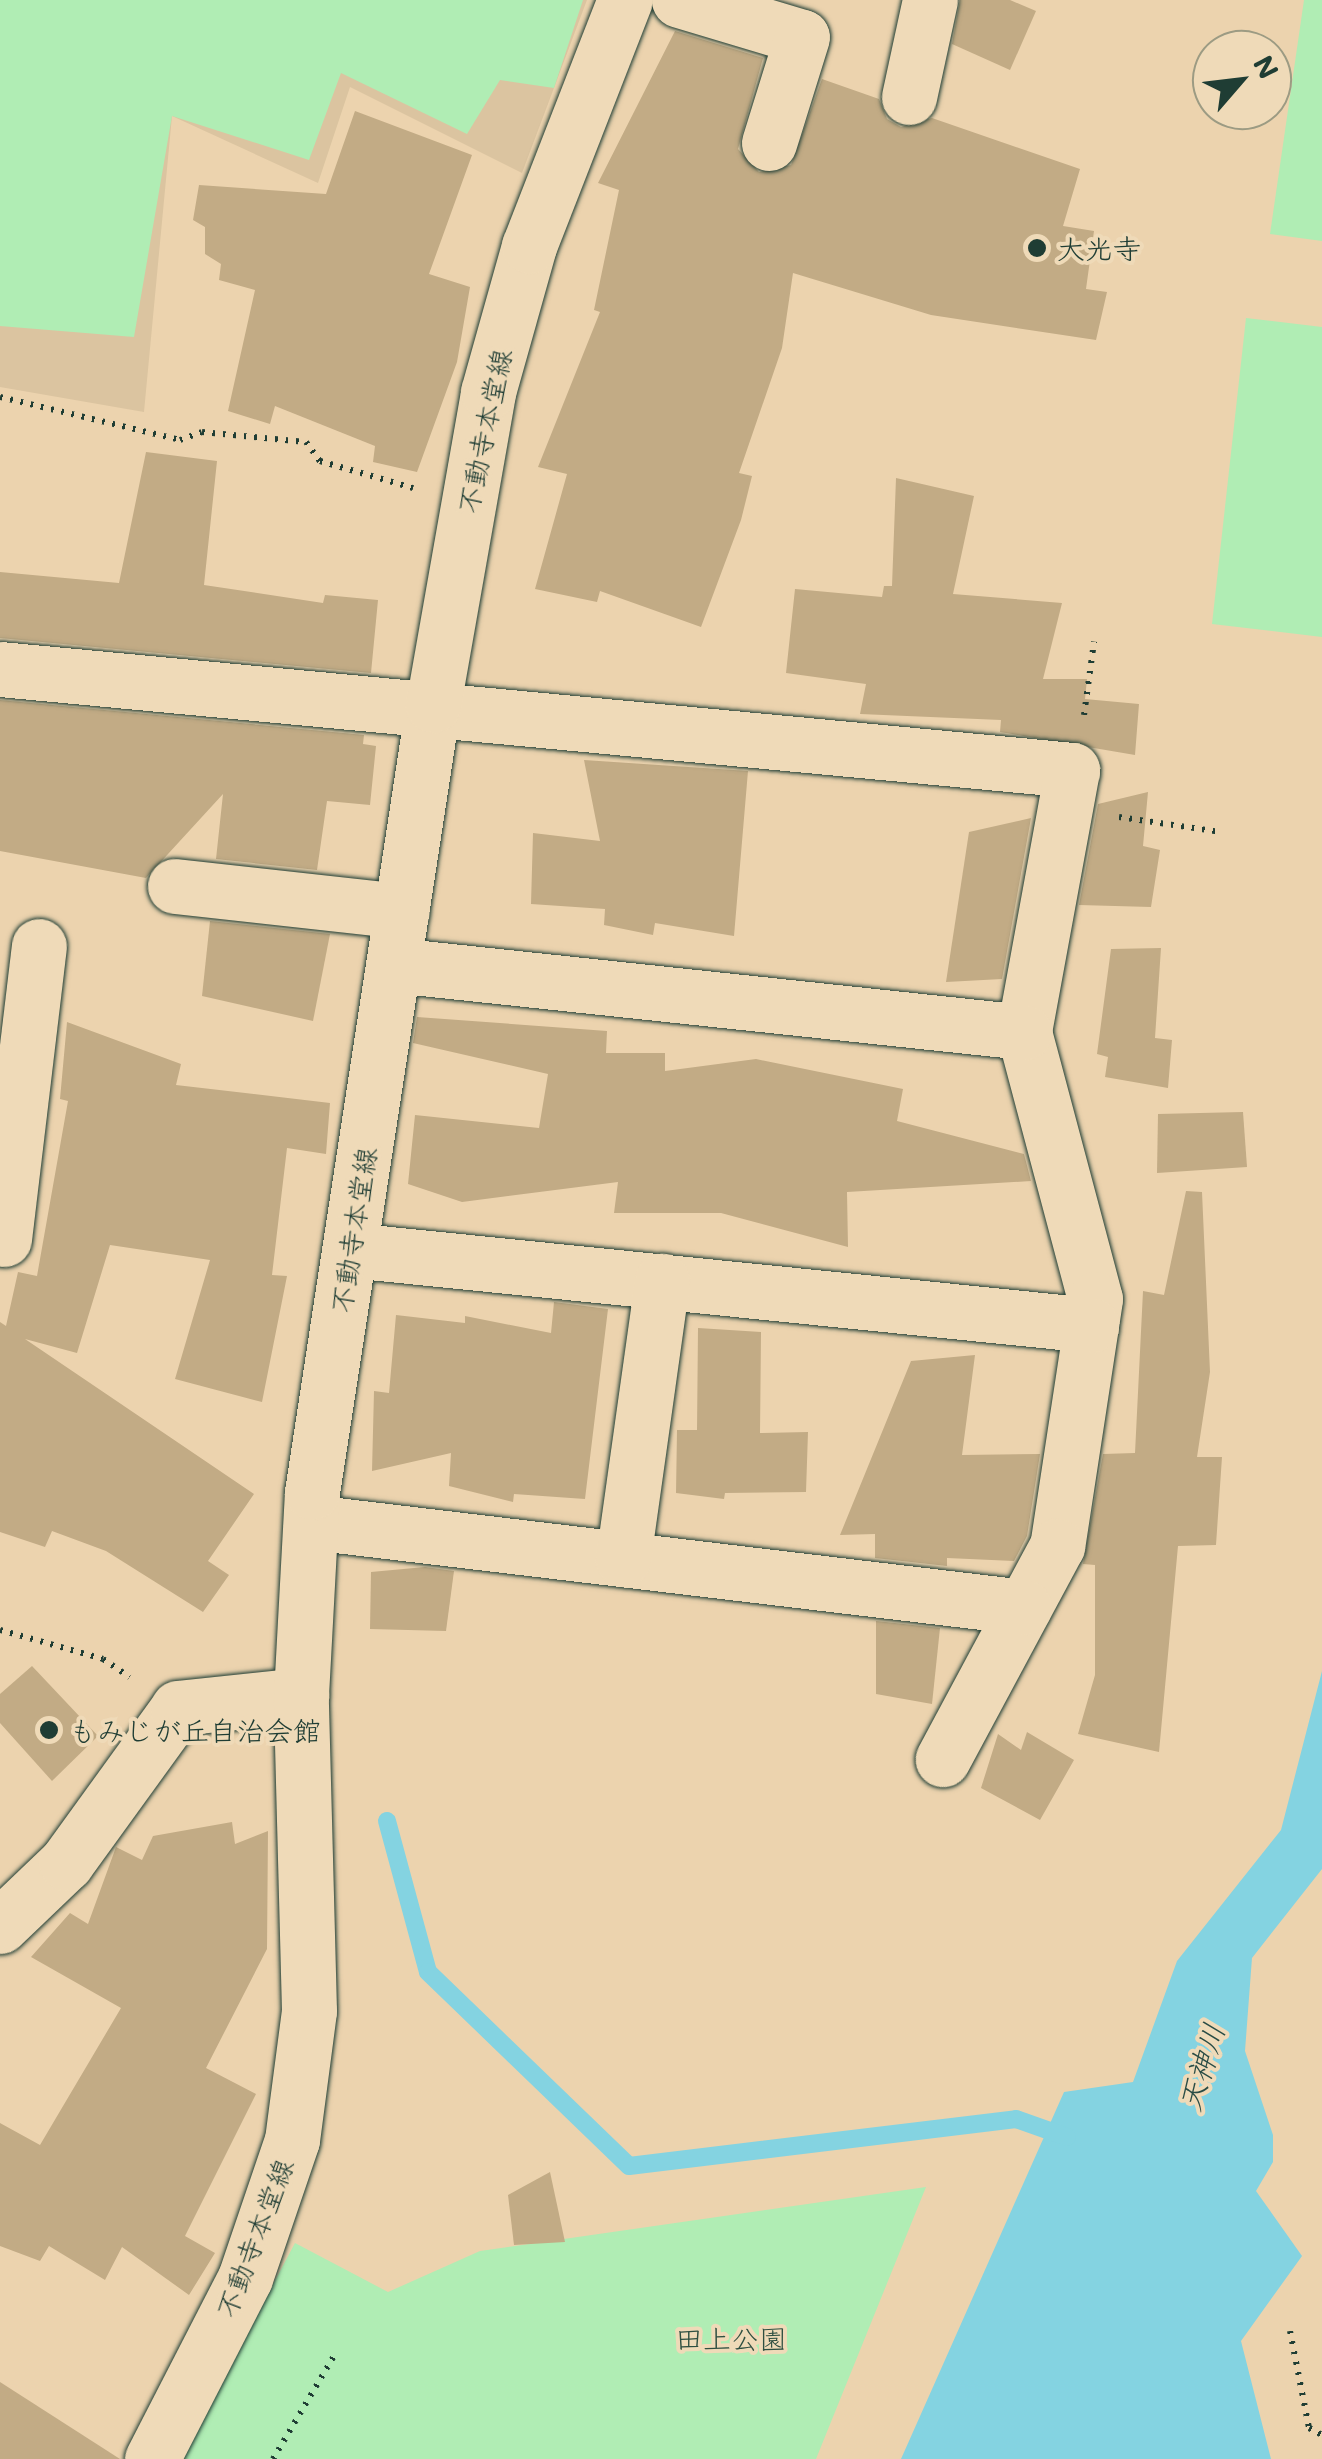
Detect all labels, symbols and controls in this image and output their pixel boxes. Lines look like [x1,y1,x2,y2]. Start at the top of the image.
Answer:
north arrow [1192,30,1292,130]
text: N [1246,49,1288,85]
place label: 大光寺 [1057,231,1141,265]
marker: 大光寺 [1026,237,1048,259]
street label: 不動寺本堂線 [450,345,518,517]
street label: 不動寺本堂線 [323,1144,383,1316]
place label: もみじが丘自治会館 [69,1713,321,1747]
marker: もみじが丘自治会館 [38,1719,60,1741]
water label: 天神川 [1171,2019,1231,2115]
street label: 不動寺本堂線 [208,2154,300,2322]
park label: 田上公園 [675,2321,787,2355]

